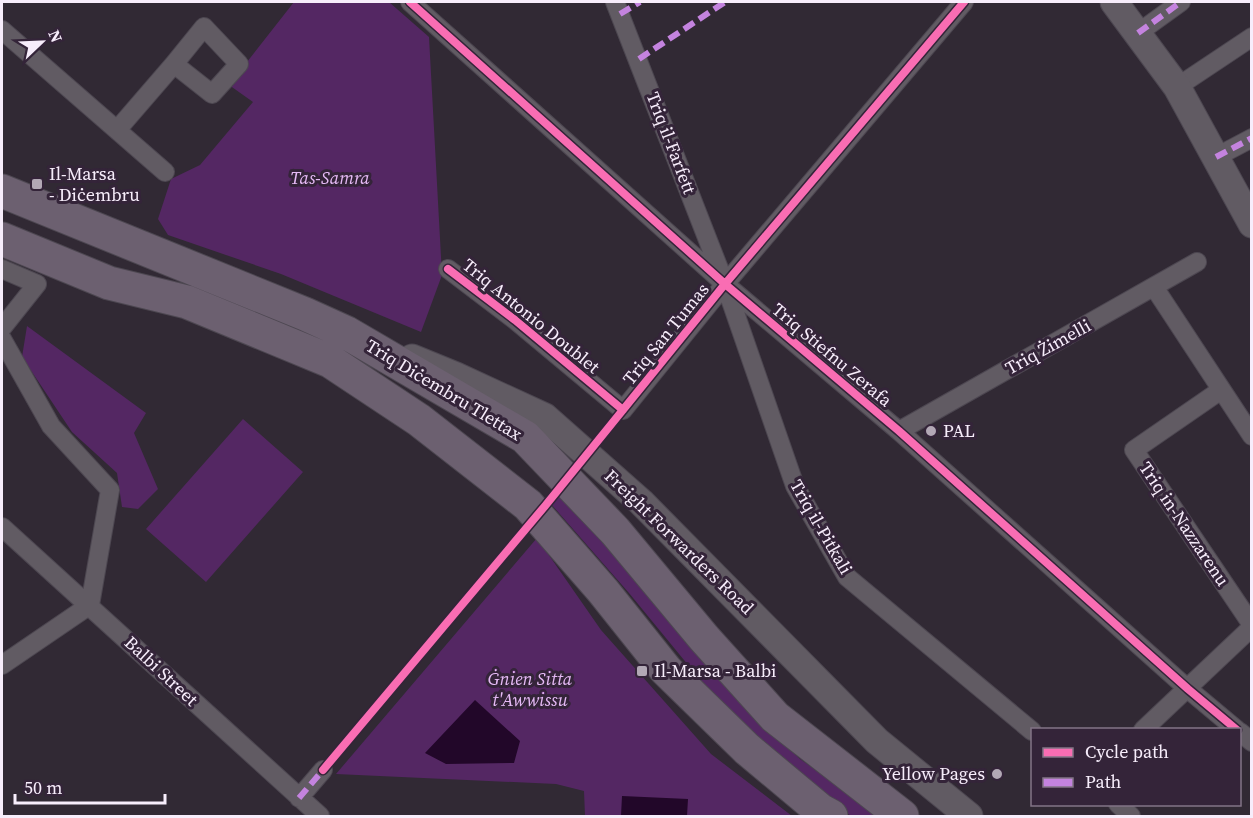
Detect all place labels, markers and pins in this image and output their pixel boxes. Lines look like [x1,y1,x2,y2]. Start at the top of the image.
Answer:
place label: Il-Marsa - Diċembru [49,161,140,207]
marker: Il-Marsa - Diċembru [30,177,44,191]
place label: PAL [943,418,975,443]
marker: PAL [924,424,938,438]
place label: Il-Marsa - Balbi [654,658,776,683]
marker: Il-Marsa - Balbi [635,664,649,678]
place label: Yellow Pages [882,761,985,786]
marker: Yellow Pages [990,767,1004,781]

